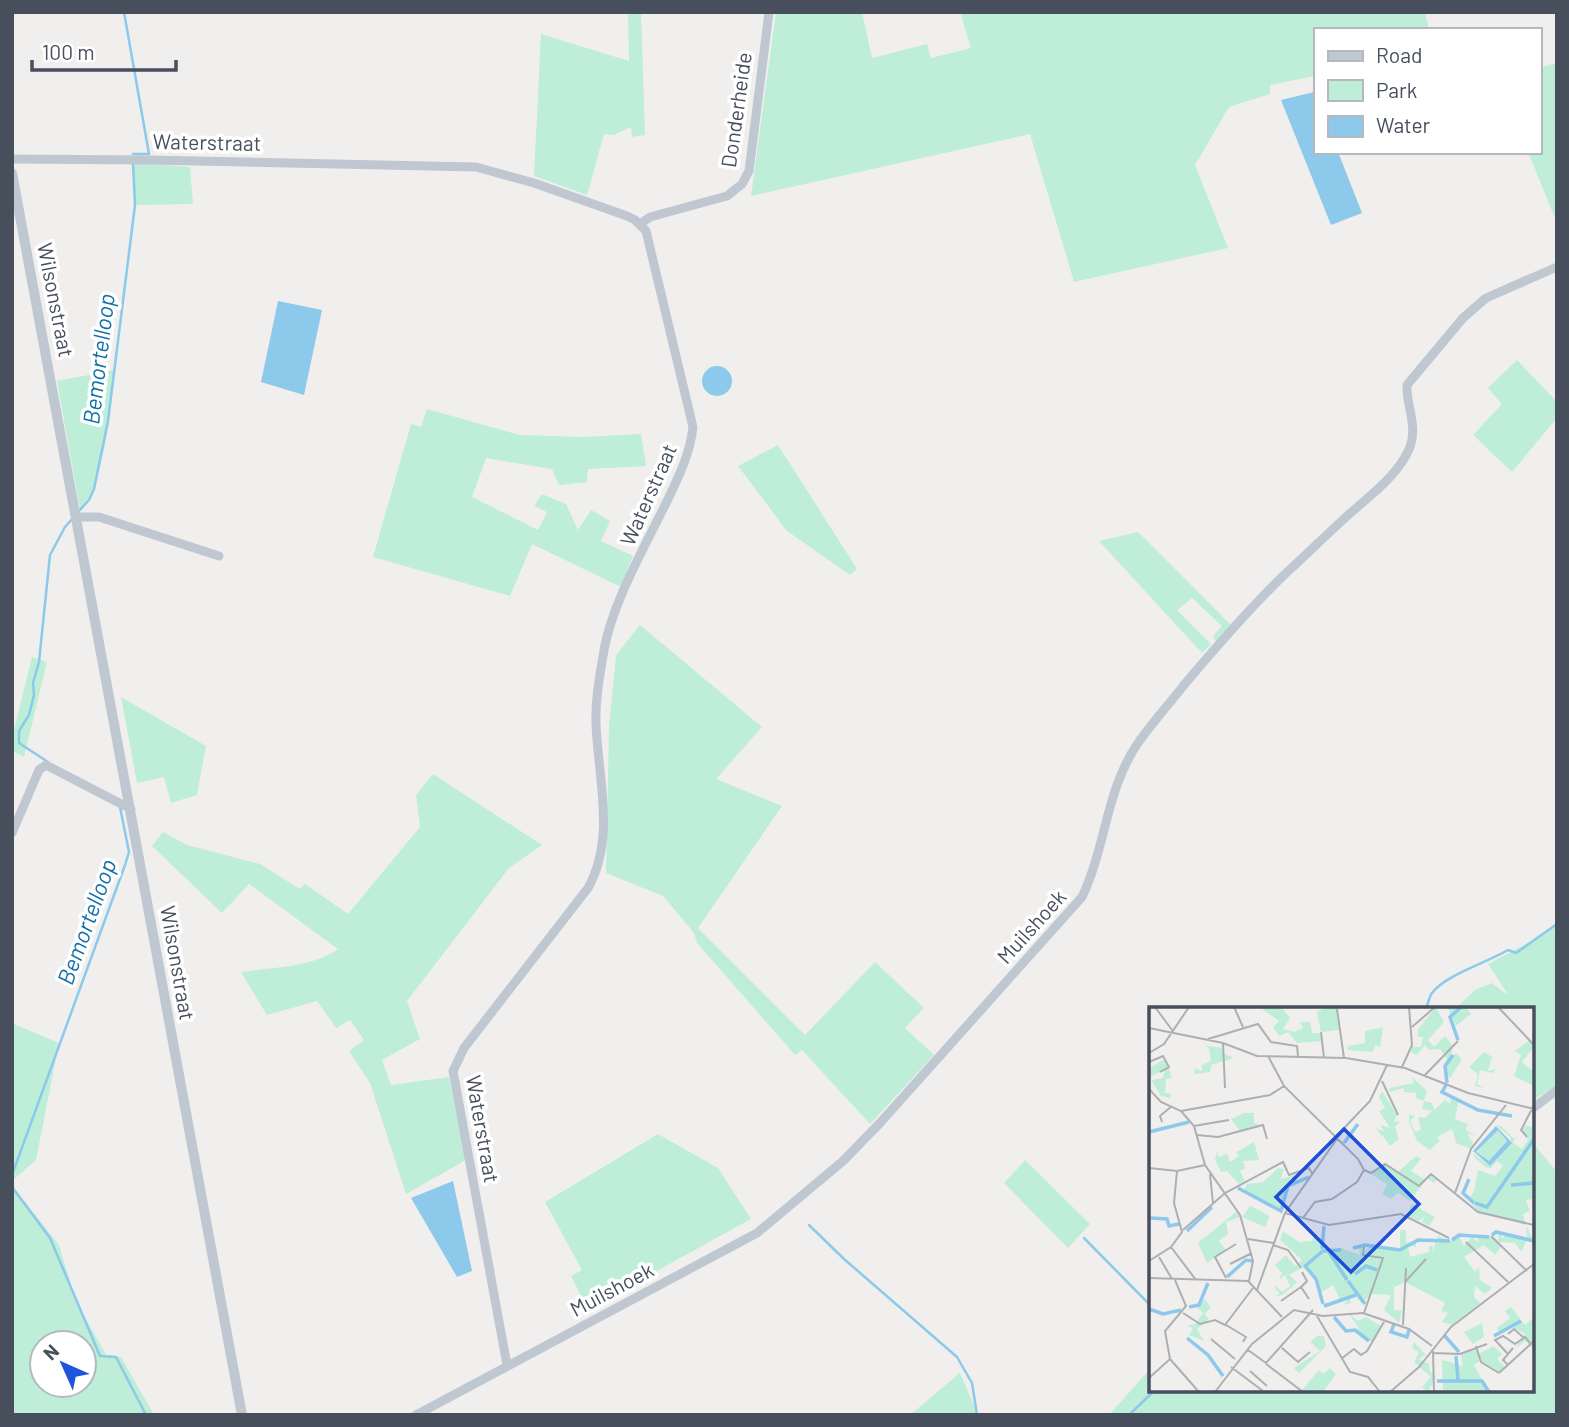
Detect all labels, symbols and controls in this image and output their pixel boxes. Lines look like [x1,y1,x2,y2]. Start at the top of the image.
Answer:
scale bar [32,28,175,72]
legend [1314,28,1541,154]
text: 100 m [42,39,95,64]
text: Road [1376,42,1422,67]
street label: Donderheide [715,50,756,169]
text: Park [1376,77,1417,102]
text: Water [1376,112,1431,137]
street label: Waterstraat [153,128,262,155]
street label: Wilsonstraat [33,240,80,359]
water label: Bemortelloop [76,292,120,426]
street label: Waterstraat [614,440,681,549]
water label: Bemortelloop [50,855,122,988]
street label: Muilshoek [991,884,1071,968]
street label: Wilsonstraat [156,904,201,1022]
inset map [1149,1007,1534,1392]
street label: Waterstraat [462,1073,505,1184]
street label: Muilshoek [565,1256,657,1321]
north arrow [28,1329,98,1399]
text: N [38,1339,63,1364]

